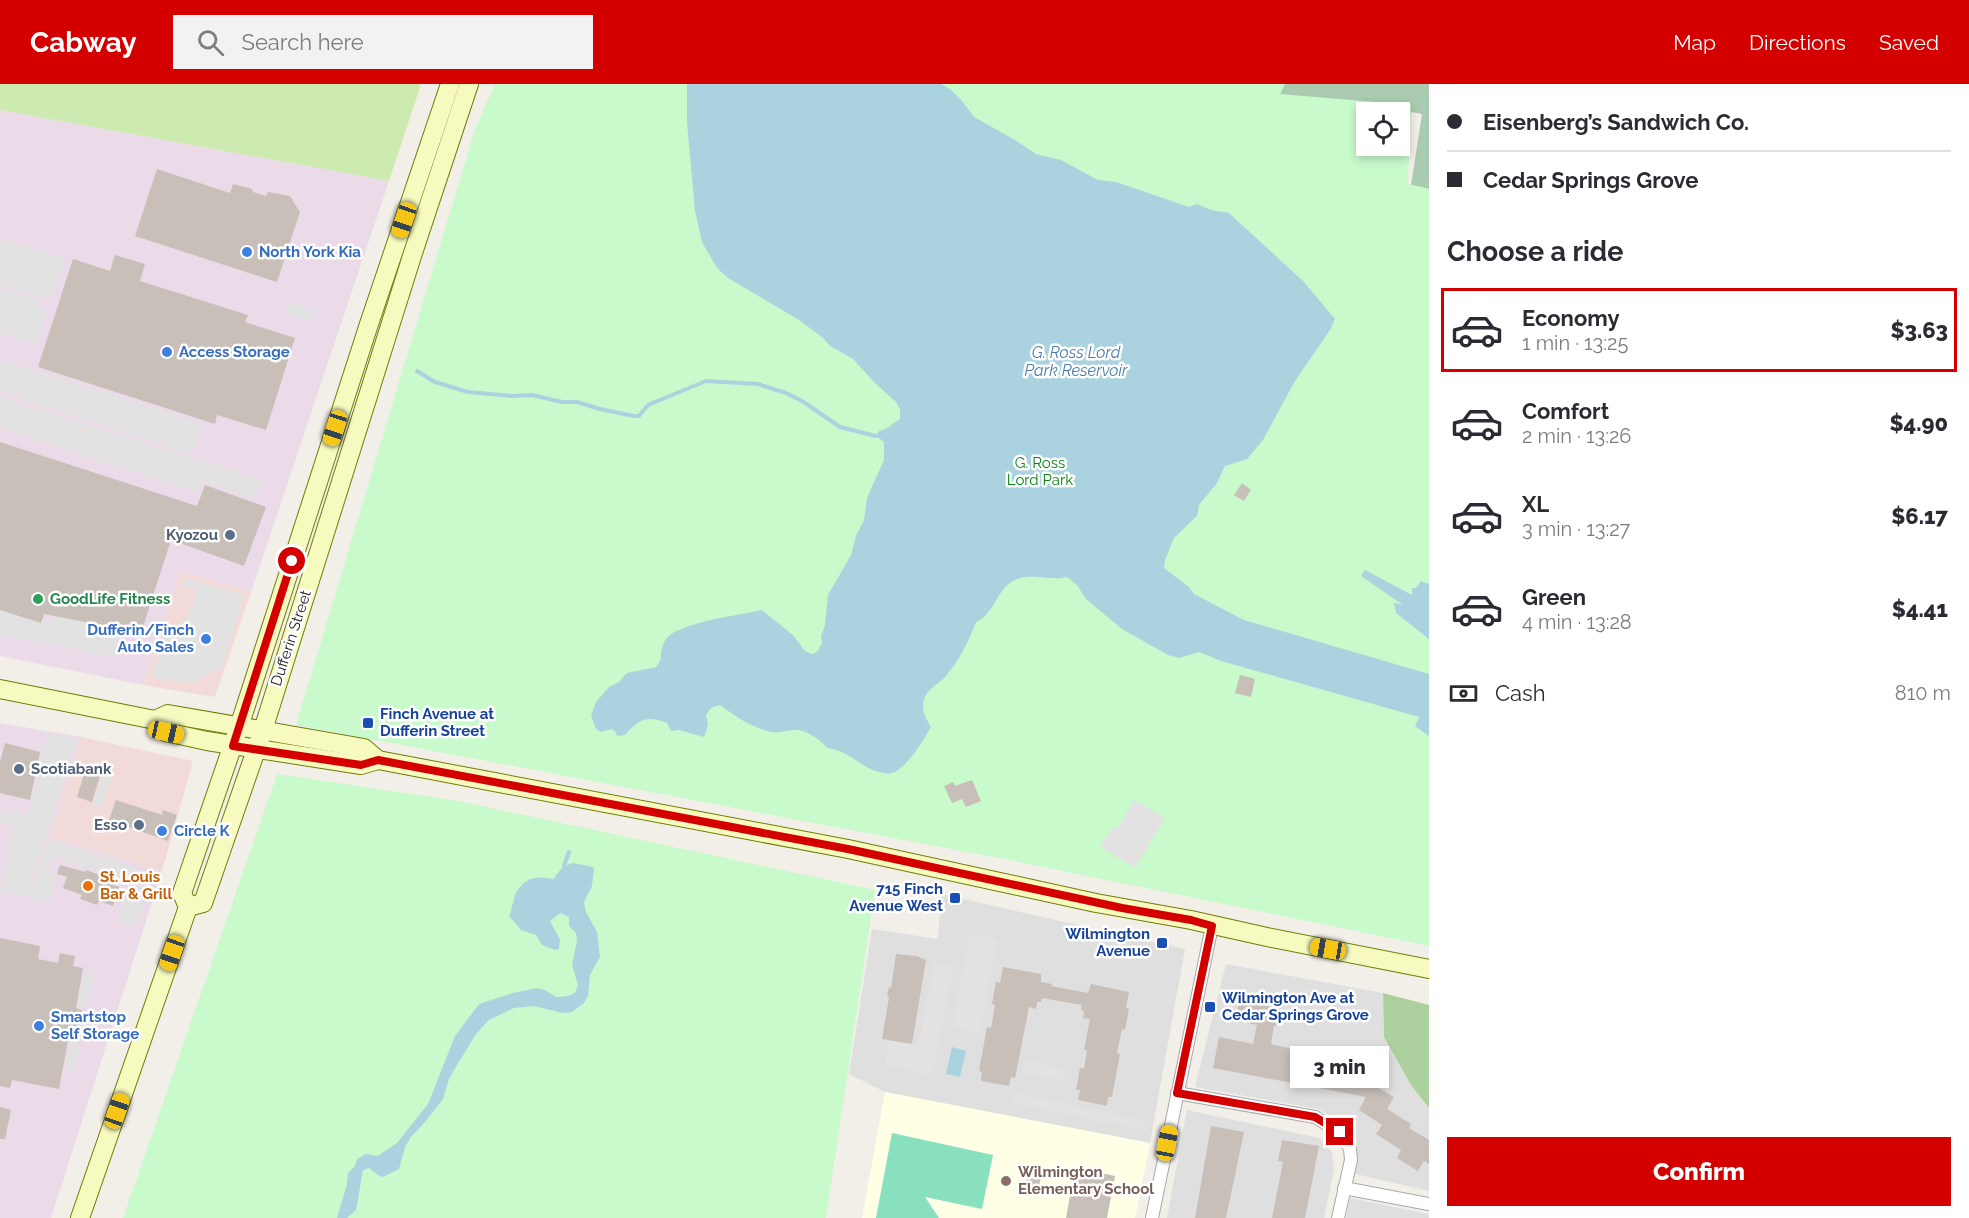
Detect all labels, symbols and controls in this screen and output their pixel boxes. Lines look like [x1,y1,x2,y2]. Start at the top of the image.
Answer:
search box [173,15,593,69]
text: Cabway [30,26,137,59]
icon: search [194,26,227,59]
text: Search here [242,29,364,55]
text: Map [1673,30,1716,55]
text: Directions [1749,30,1846,55]
text: Saved [1879,30,1939,55]
map controls [1356,102,1410,156]
button: locate [1356,102,1410,156]
text: Eisenberg’s Sandwich Co. [1483,109,1749,135]
text: Cedar Springs Grove [1483,167,1698,193]
car [390,200,418,240]
text: Choose a ride [1447,236,1623,267]
place label: North York Kia [259,243,361,261]
marker: North York Kia [240,245,254,259]
icon: car [1450,303,1504,357]
text: Economy [1522,305,1620,331]
text: $3.63 [1891,317,1948,343]
text: 1 min · 13:25 [1522,331,1628,355]
place label: Access Storage [179,343,290,361]
water label: G. Ross Lord Park Reservoir [1025,343,1128,380]
marker: Access Storage [160,345,174,359]
icon: car [1450,396,1504,450]
text: Comfort [1522,398,1609,424]
car [321,408,349,448]
text: $4.90 [1889,410,1948,436]
text: 2 min · 13:26 [1522,424,1631,448]
park label: G. Ross Lord Park [1007,454,1073,489]
icon: car [1450,489,1504,543]
text: XL [1522,491,1549,517]
text: $6.17 [1891,503,1948,529]
text: 3 min · 13:27 [1522,517,1630,541]
place label: Kyozou [166,526,218,544]
marker: Kyozou [223,528,237,542]
route start [278,547,305,574]
icon: car [1450,582,1504,636]
text: Green [1522,584,1586,610]
street label: Dufferin Street [267,588,315,688]
place label: GoodLife Fitness [50,590,170,608]
marker: GoodLife Fitness [31,592,45,606]
text: $4.41 [1892,596,1948,622]
text: 4 min · 13:28 [1522,610,1632,634]
place label: Dufferin/Finch Auto Sales [87,621,194,656]
marker: Dufferin/Finch Auto Sales [199,632,213,646]
icon: cash [1447,677,1480,710]
text: Cash [1495,680,1546,706]
text: 810 m [1895,681,1951,705]
place label: Finch Avenue at Dufferin Street [380,705,494,740]
marker: Finch Avenue at Dufferin Street [361,716,375,730]
car [146,719,186,745]
place label: Scotiabank [31,760,112,778]
marker: Scotiabank [12,762,26,776]
place label: Esso [94,816,127,834]
marker: Esso [132,818,146,832]
place label: Circle K [174,822,231,840]
marker: Circle K [155,824,169,838]
place label: St. Louis Bar & Grill [100,868,172,903]
marker: St. Louis Bar & Grill [81,879,95,893]
place label: 715 Finch Avenue West [849,880,943,915]
marker: 715 Finch Avenue West [948,891,962,905]
place label: Wilmington Avenue [1065,925,1150,960]
car [158,933,186,973]
marker: Wilmington Avenue [1155,936,1169,950]
car [1309,937,1347,961]
place label: Wilmington Ave at Cedar Springs Grove [1222,989,1369,1024]
marker: Wilmington Ave at Cedar Springs Grove [1203,1000,1217,1014]
place label: Smartstop Self Storage [51,1008,139,1043]
marker: Smartstop Self Storage [32,1019,46,1033]
callout: 3 min [1290,1045,1390,1087]
text: 3 min [1313,1055,1366,1079]
car [103,1091,131,1131]
route end [1326,1118,1353,1145]
car [1155,1124,1179,1162]
button: Confirm [1447,1137,1951,1206]
place label: Wilmington Elementary School [1018,1163,1154,1198]
marker: Wilmington Elementary School [999,1174,1013,1188]

